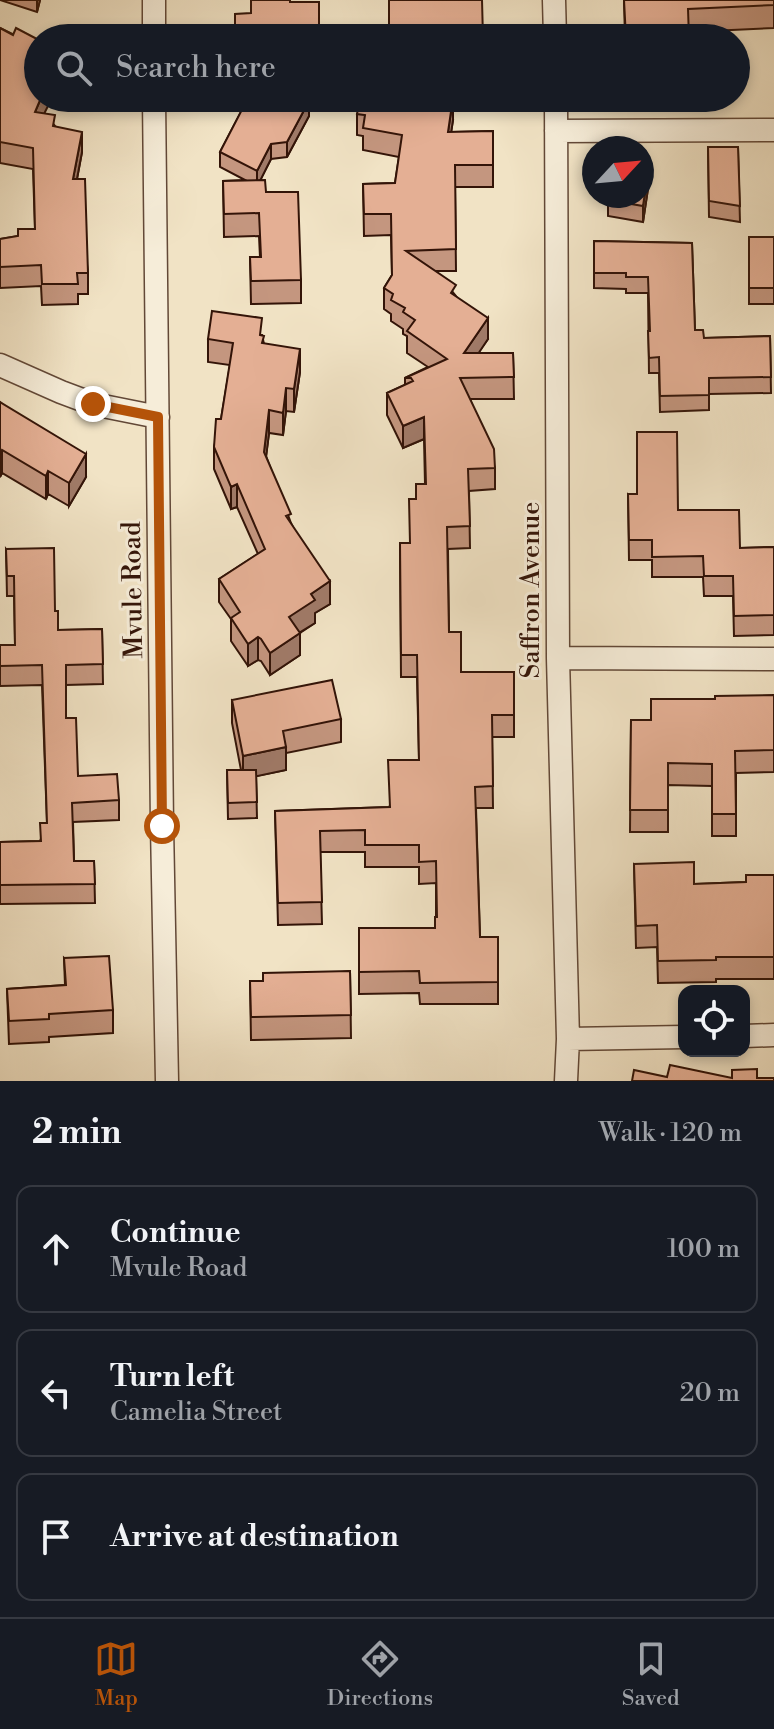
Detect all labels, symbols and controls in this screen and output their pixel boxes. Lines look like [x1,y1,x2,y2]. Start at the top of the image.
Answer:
search box [24,24,750,112]
icon: search [52,46,96,90]
text: Search here [116,49,276,87]
north arrow [582,136,654,208]
route end [75,386,111,422]
street label: Saffron Avenue [515,502,547,678]
street label: Mvule Road [116,521,150,659]
route start [144,808,180,844]
map controls [678,985,750,1057]
button: locate [678,985,750,1057]
text: 2 min [32,1112,121,1154]
text: Walk · 120 m [599,1117,742,1149]
text: Continue [110,1214,241,1252]
icon: ahead [34,1227,78,1271]
text: 100 m [667,1233,740,1265]
text: Mvule Road [110,1252,247,1284]
text: Turn left [110,1358,234,1396]
icon: left [34,1371,78,1415]
text: 20 m [680,1377,740,1409]
text: Camelia Street [110,1396,282,1428]
icon: arrive [34,1515,78,1559]
text: Arrive at destination [110,1518,399,1556]
tab: Map [94,1637,138,1712]
tab: Directions [327,1637,433,1712]
tab: Saved [622,1637,680,1712]

